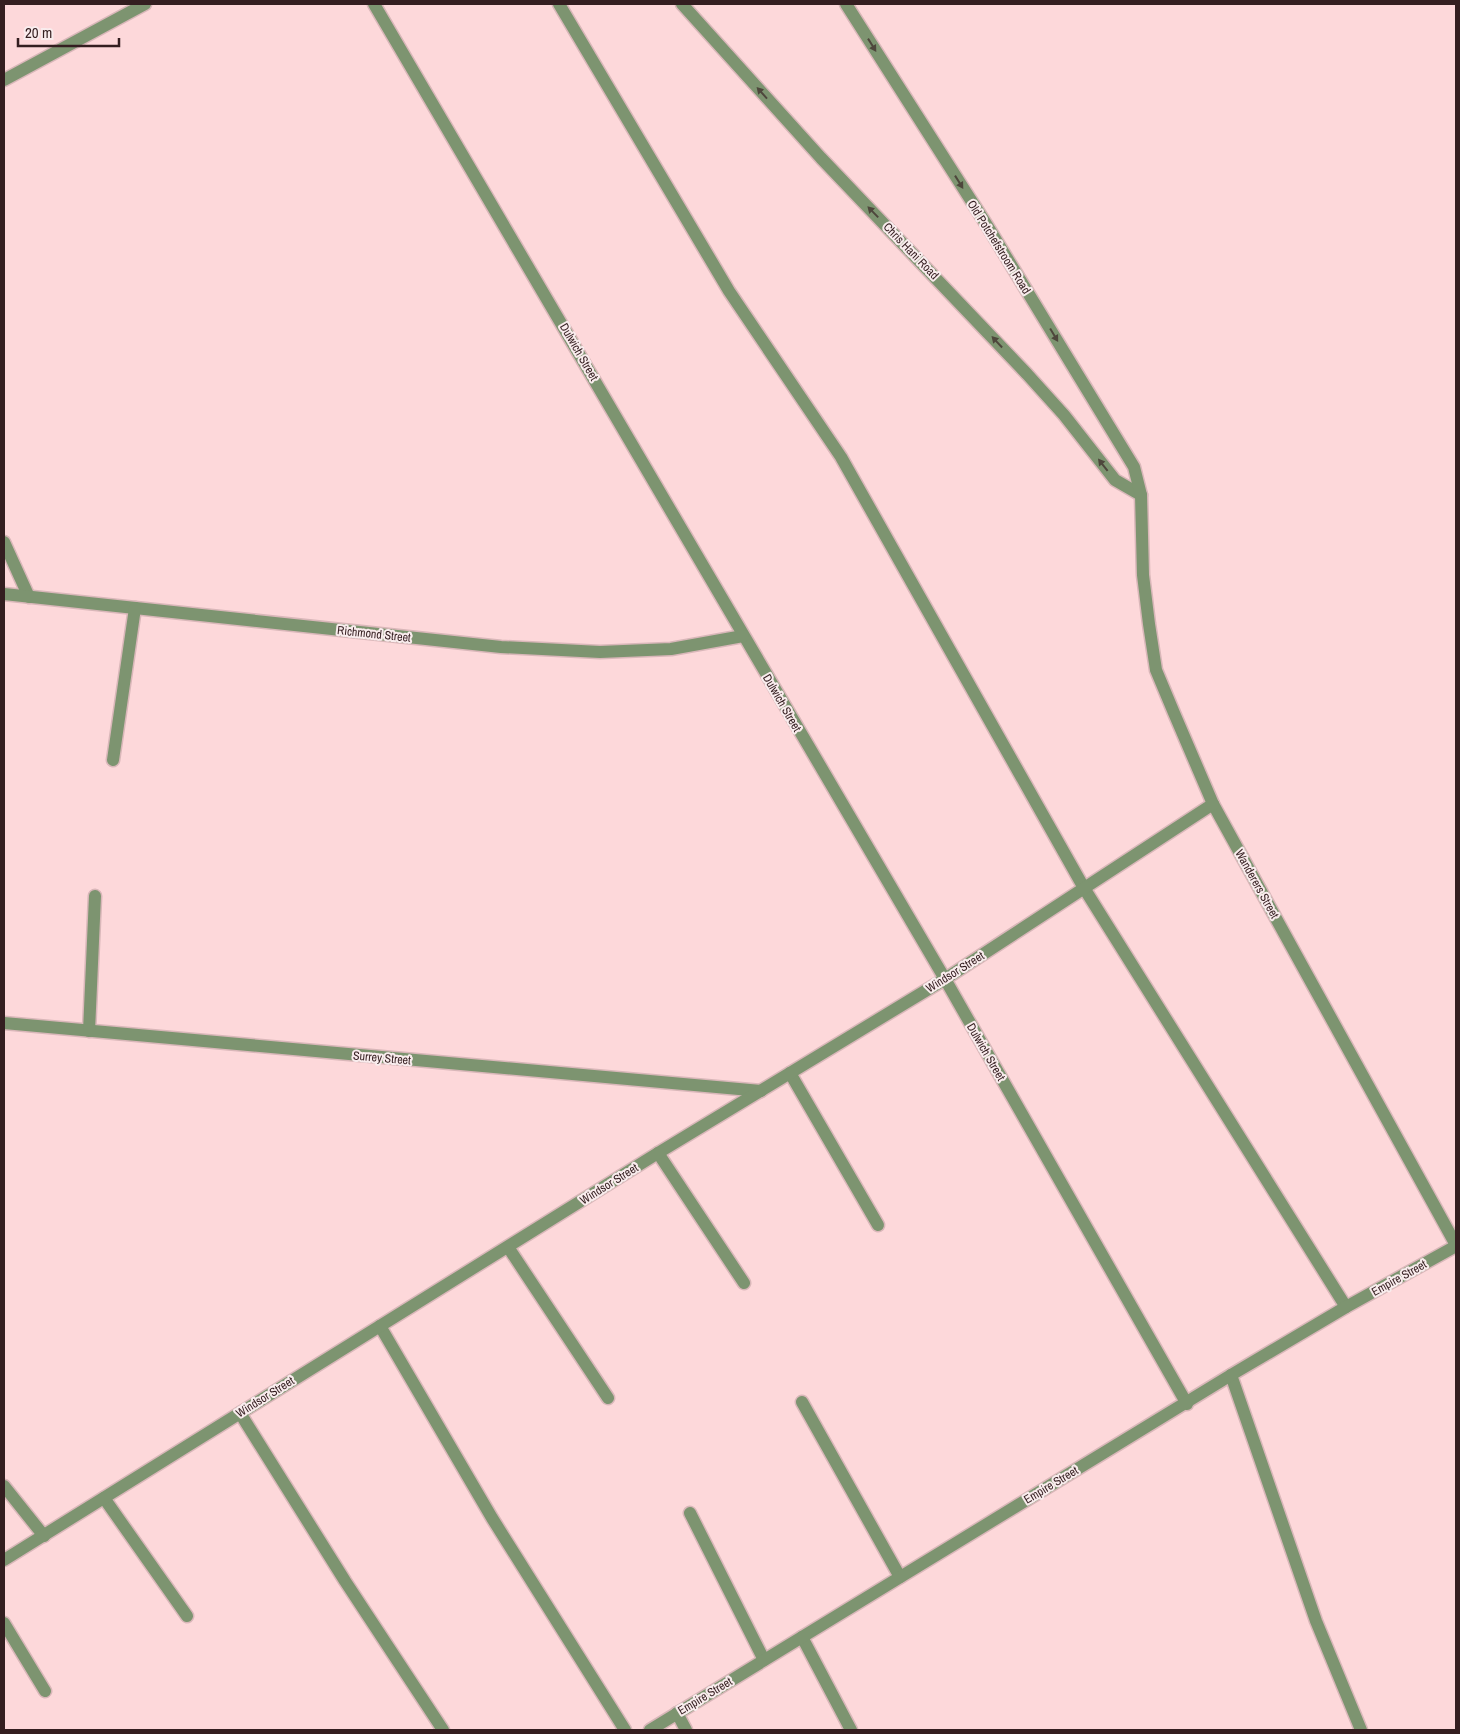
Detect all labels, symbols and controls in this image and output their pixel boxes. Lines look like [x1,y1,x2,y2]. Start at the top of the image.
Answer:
scale bar [18,15,119,47]
text: 20 m [25,22,52,43]
one-way arrow [868,38,877,52]
one-way arrow [756,87,768,99]
one-way arrow [955,176,964,189]
street label: Old Potchefstroom Road [964,197,1034,297]
one-way arrow [867,206,879,218]
street label: Chris Hani Road [880,219,942,283]
street label: Dulwich Street [556,320,602,384]
one-way arrow [1049,329,1058,342]
one-way arrow [991,337,1003,349]
one-way arrow [1098,459,1109,472]
street label: Richmond Street [336,622,412,646]
street label: Dulwich Street [759,671,805,735]
street label: Wanderers Street [1231,847,1283,922]
street label: Windsor Street [923,948,987,996]
street label: Dulwich Street [963,1020,1009,1084]
street label: Surrey Street [352,1048,412,1069]
street label: Windsor Street [577,1160,641,1208]
street label: Empire Street [1369,1256,1430,1300]
street label: Windsor Street [233,1373,297,1421]
street label: Empire Street [1021,1462,1081,1507]
street label: Empire Street [675,1673,735,1718]

